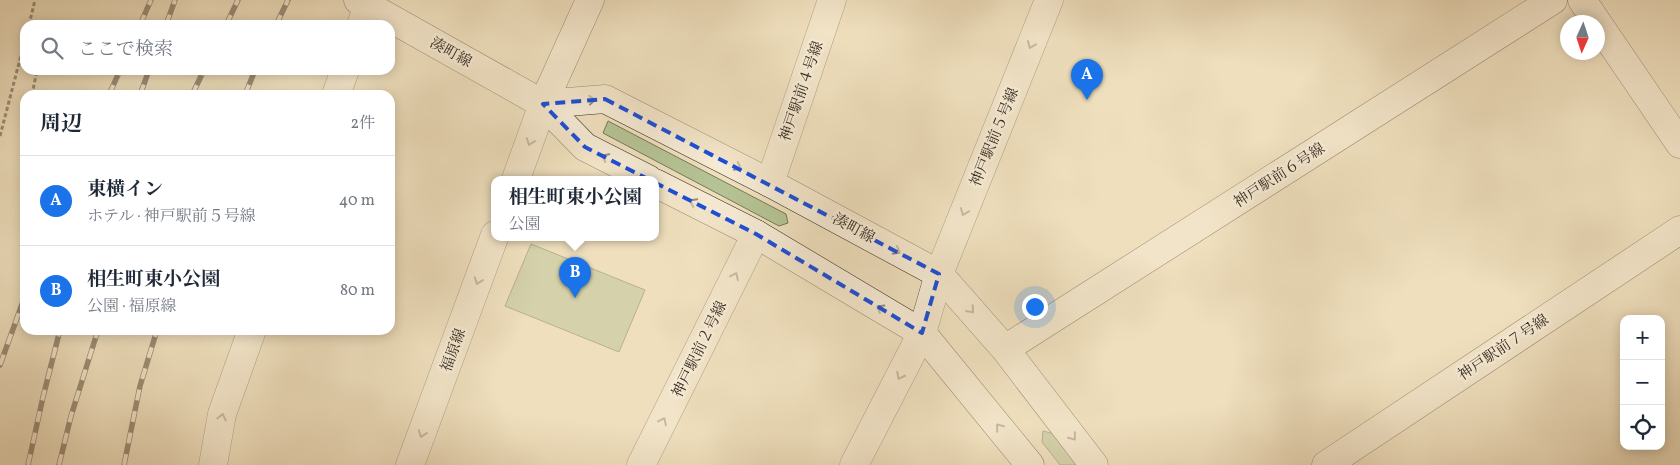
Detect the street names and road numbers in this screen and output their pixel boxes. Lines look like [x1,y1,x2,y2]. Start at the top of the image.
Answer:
street label: 湊町線 [425,33,475,73]
street label: 神戸駅前４号線 [775,38,829,145]
street label: 神戸駅前５号線 [966,85,1025,190]
street label: 神戸駅前６号線 [1230,139,1330,214]
street label: 湊町線 [828,209,878,249]
street label: 神戸駅前２号線 [668,298,733,401]
street label: 神戸駅前７号線 [1454,310,1553,386]
street label: 福原線 [437,326,472,375]

